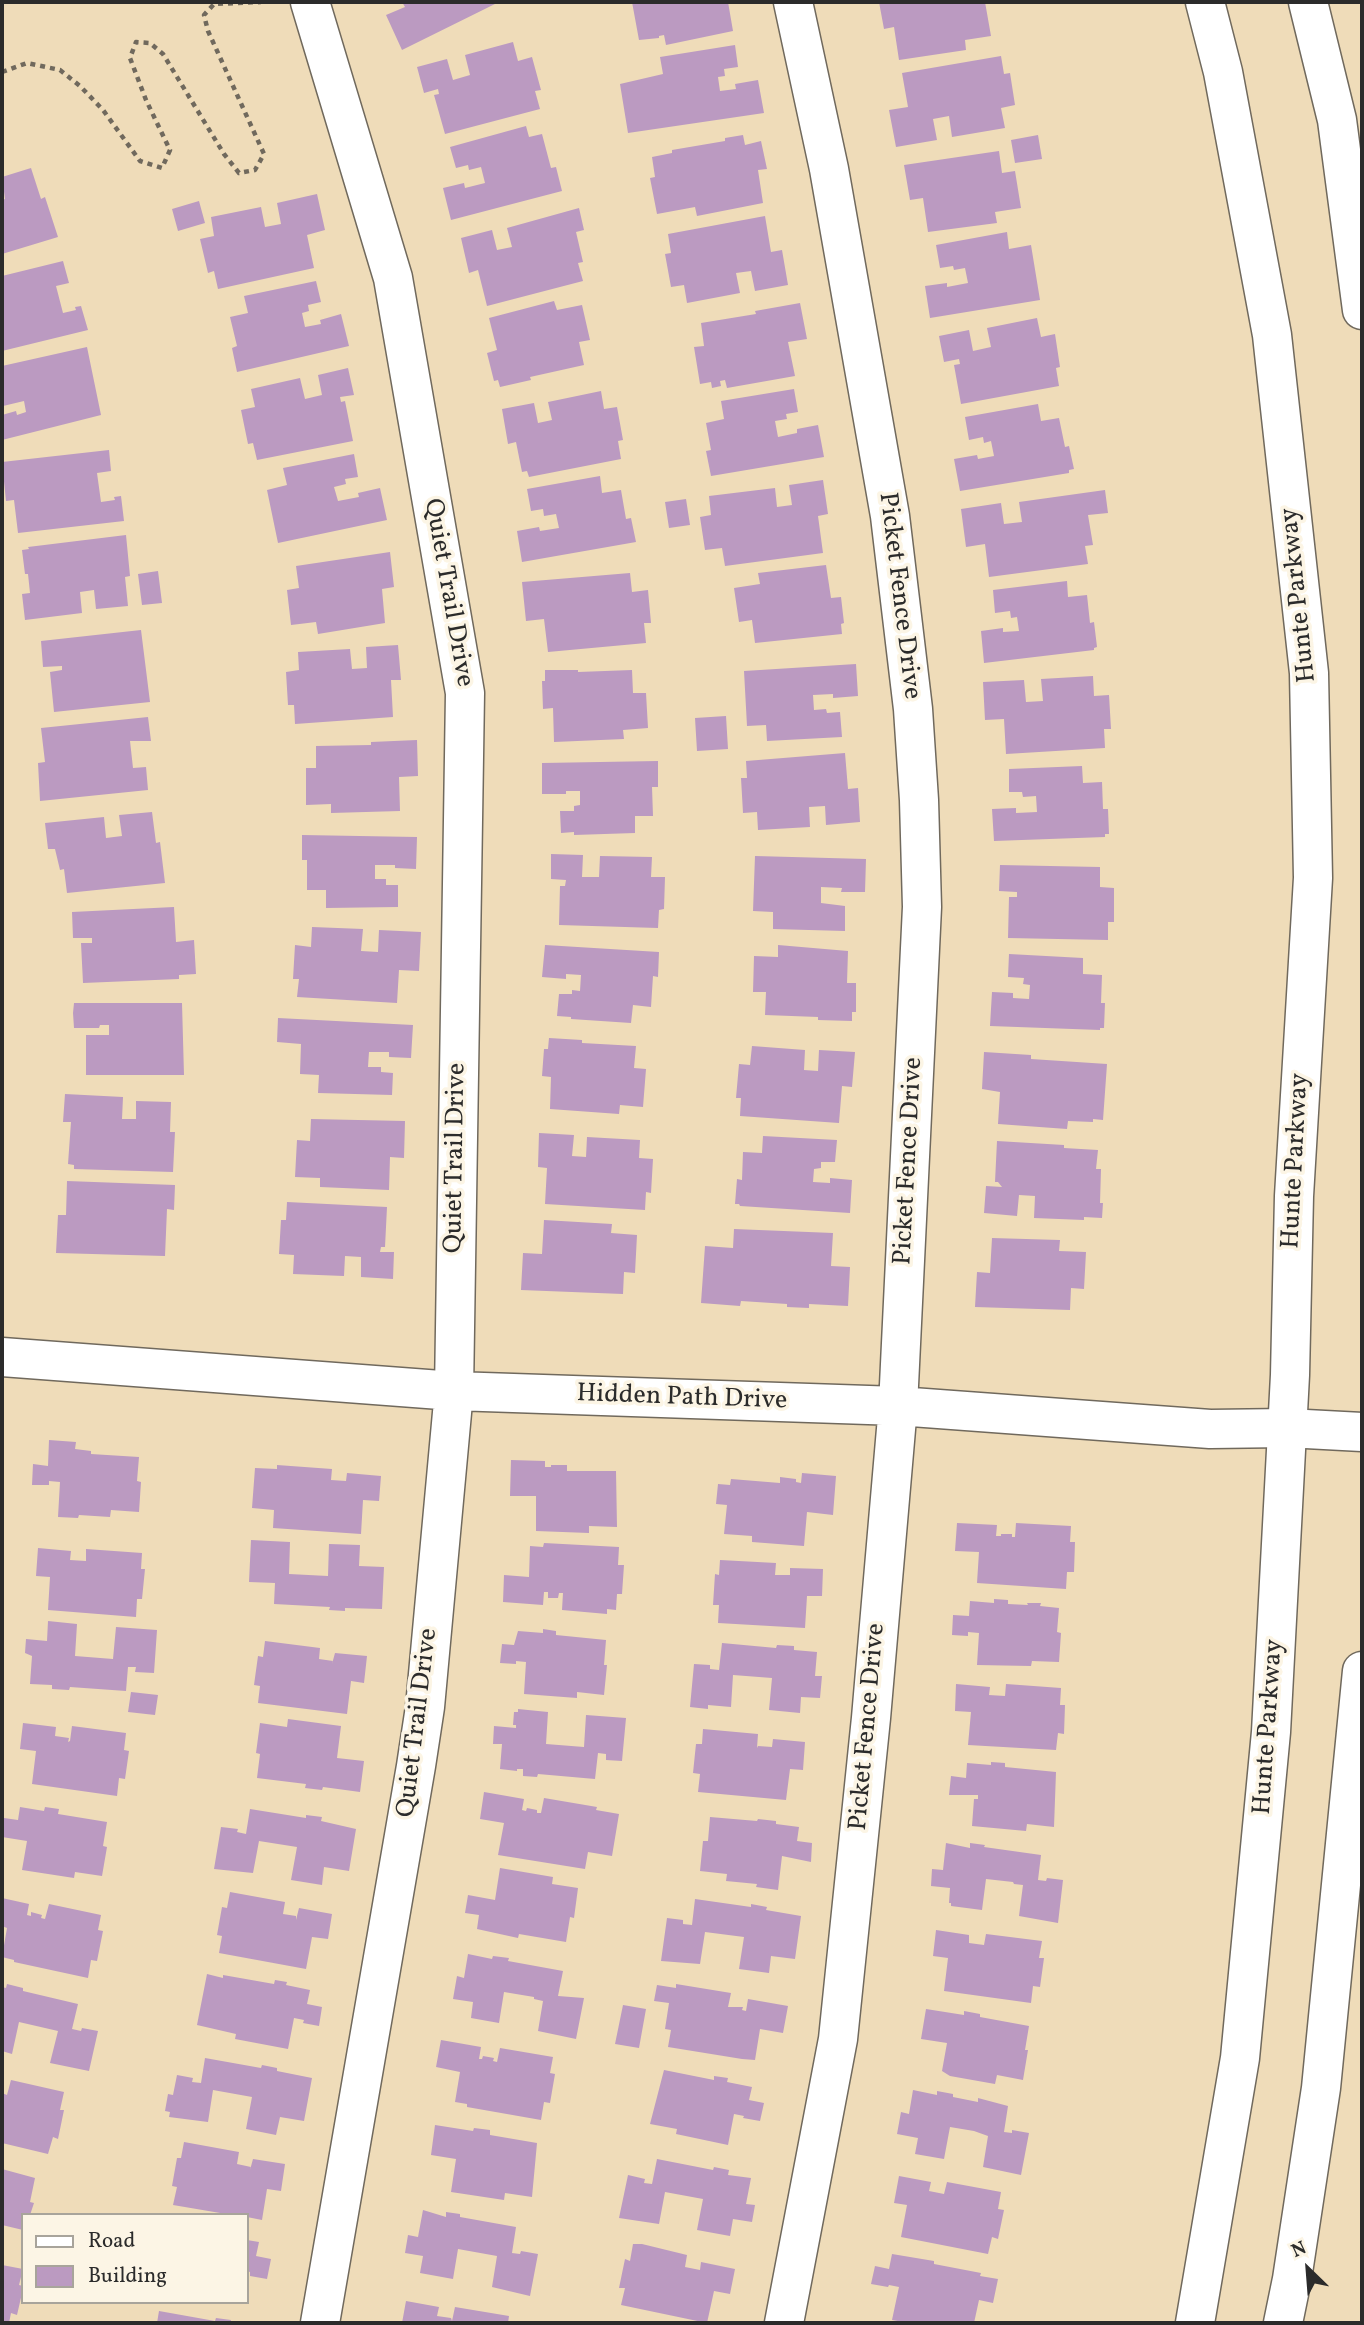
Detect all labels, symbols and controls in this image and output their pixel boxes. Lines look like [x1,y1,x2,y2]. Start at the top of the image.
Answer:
street label: Picket Fence Drive [870,491,926,701]
street label: Quiet Trail Drive [415,497,479,689]
street label: Hunte Parkway [1275,506,1325,684]
street label: Picket Fence Drive [889,1056,931,1266]
street label: Quiet Trail Drive [440,1063,474,1253]
street label: Hunte Parkway [1277,1072,1317,1250]
street label: Hidden Path Drive [576,1380,788,1418]
street label: Picket Fence Drive [844,1622,894,1832]
street label: Quiet Trail Drive [392,1627,446,1819]
street label: Hunte Parkway [1248,1638,1292,1816]
legend [21,2213,248,2304]
text: Road [88,2227,135,2256]
north arrow [1273,2234,1343,2304]
text: N [1287,2235,1311,2265]
text: Building [88,2262,167,2291]

